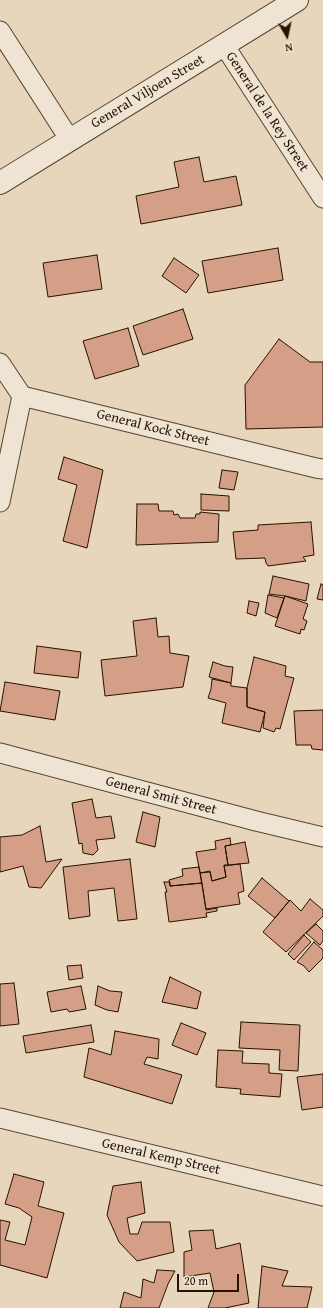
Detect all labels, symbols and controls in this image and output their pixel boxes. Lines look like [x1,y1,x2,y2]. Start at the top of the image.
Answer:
north arrow [267,16,307,56]
text: N [284,39,294,56]
street label: General de la Rey Street [222,49,312,175]
street label: General Viljoen Street [88,51,208,133]
street label: General Kock Street [95,406,211,450]
street label: General Smit Street [104,773,218,819]
street label: General Kemp Street [100,1135,222,1179]
scale bar [179,1266,241,1292]
text: 20 m [184,1272,208,1289]

